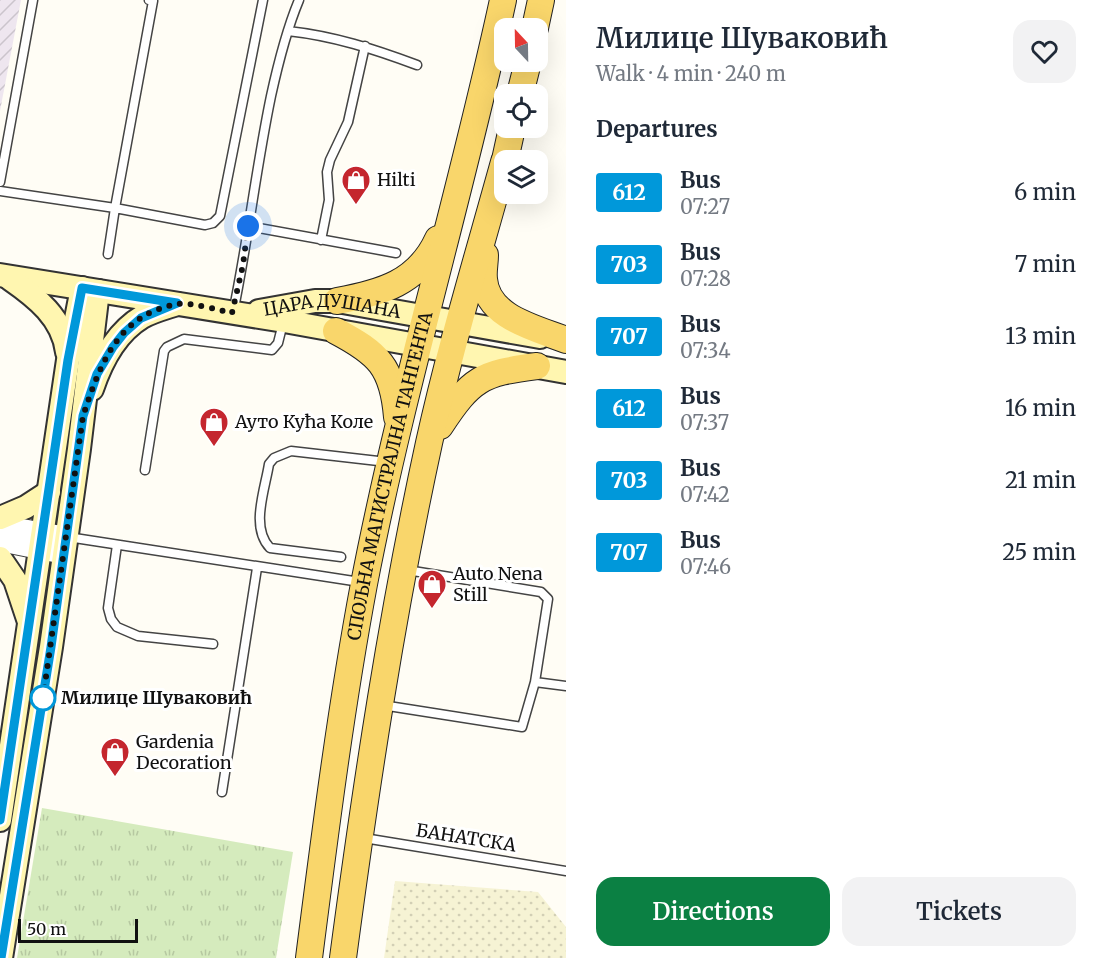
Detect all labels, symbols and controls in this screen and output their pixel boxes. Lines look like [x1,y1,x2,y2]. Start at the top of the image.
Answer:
north arrow [494,18,548,72]
map controls [494,18,548,204]
text: Милице Шуваковић [596,20,888,56]
button: heart [1013,20,1076,83]
text: Walk · 4 min · 240 m [596,61,786,86]
button: locate [494,84,548,138]
text: Departures [596,115,718,143]
button: layers [494,150,548,204]
shop icon: Hilti [340,164,372,206]
text: Bus [680,166,721,194]
place label: Hilti [377,168,416,191]
text: 6 min [1014,178,1076,206]
text: 612 [612,179,646,206]
text: 07:27 [680,194,730,219]
your location [233,211,263,241]
text: Bus [680,238,721,266]
text: 7 min [1015,250,1076,278]
text: 703 [611,251,647,278]
text: 07:28 [680,266,731,291]
street label: ЦАРА ДУШАНА [261,289,403,323]
street label: СПОЉНА МАГИСТРАЛНА ТАНГЕНТА [342,309,437,642]
text: Bus [680,310,721,338]
text: 13 min [1005,322,1076,350]
text: 707 [610,323,648,350]
text: 07:34 [680,338,731,363]
text: Bus [680,382,721,410]
text: 16 min [1005,394,1076,422]
text: 612 [612,395,646,422]
shop icon: Ауто Кућа Коле [198,406,230,448]
place label: Ауто Кућа Коле [234,410,373,433]
text: 07:37 [680,410,729,435]
text: Bus [680,454,721,482]
text: 21 min [1005,466,1076,494]
text: 703 [611,467,647,494]
text: 07:42 [680,482,730,507]
text: Bus [680,526,721,554]
text: 25 min [1002,538,1076,566]
text: 707 [610,539,648,566]
text: 07:46 [680,554,731,579]
place label: Auto Nena Still [452,562,543,606]
shop icon: Auto Nena Still [416,568,448,610]
marker: Милице Шуваковић [30,685,56,711]
place label: Милице Шуваковић [61,686,252,709]
place label: Gardenia Decoration [136,730,232,774]
shop icon: Gardenia Decoration [99,736,131,778]
street label: БАНАТСКА [414,818,518,857]
button: Directions [596,877,830,946]
button: Tickets [842,877,1076,946]
scale bar [18,916,138,944]
text: 50 m [27,919,66,939]

